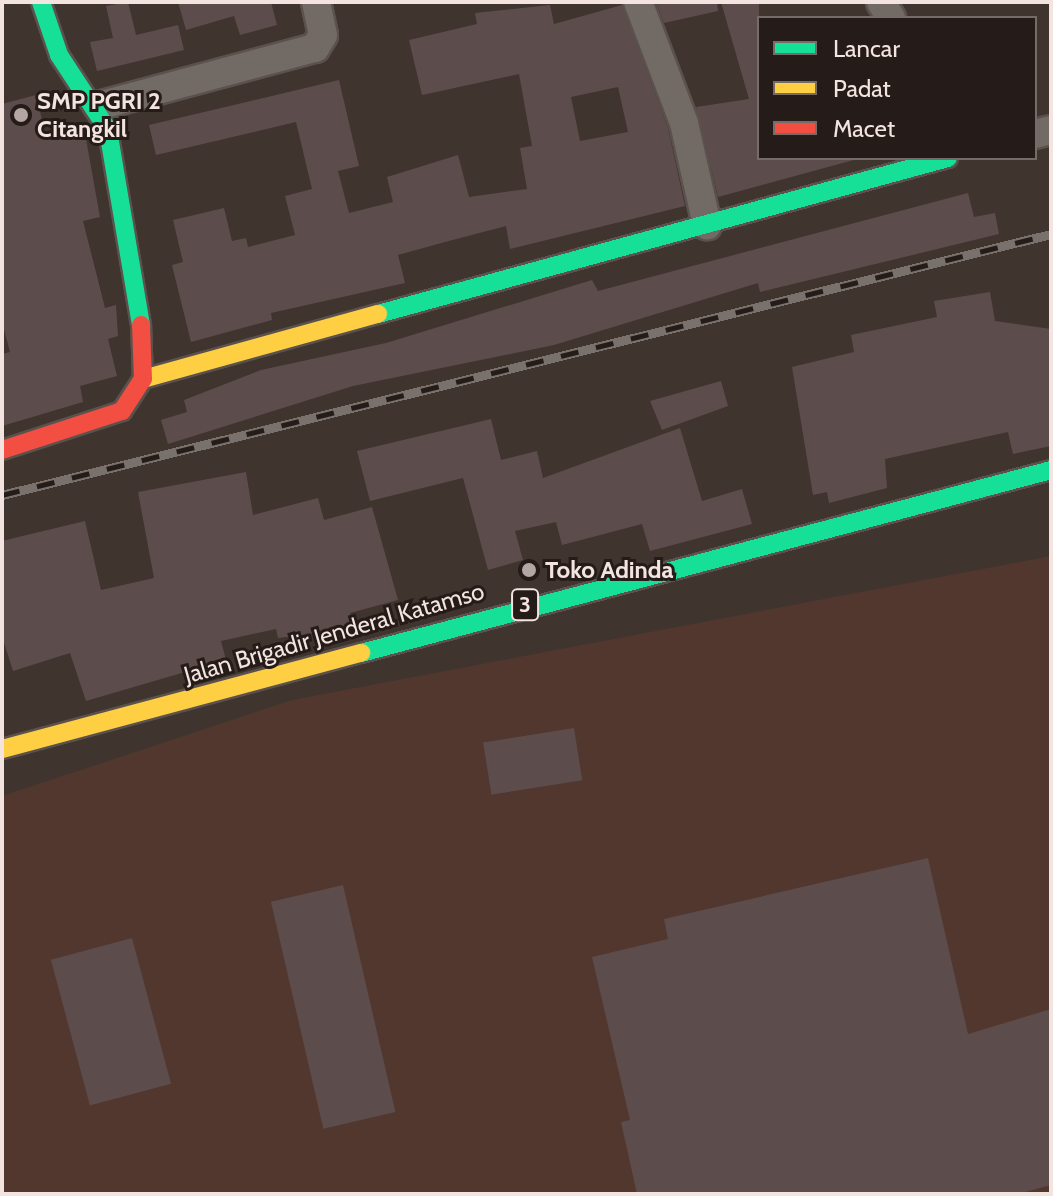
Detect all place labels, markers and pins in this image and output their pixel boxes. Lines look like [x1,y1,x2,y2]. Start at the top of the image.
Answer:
place label: SMP PGRI 2 Citangkil [37,87,161,143]
marker: SMP PGRI 2 Citangkil [12,106,30,124]
place label: Toko Adinda [545,556,674,584]
marker: Toko Adinda [520,561,538,579]

